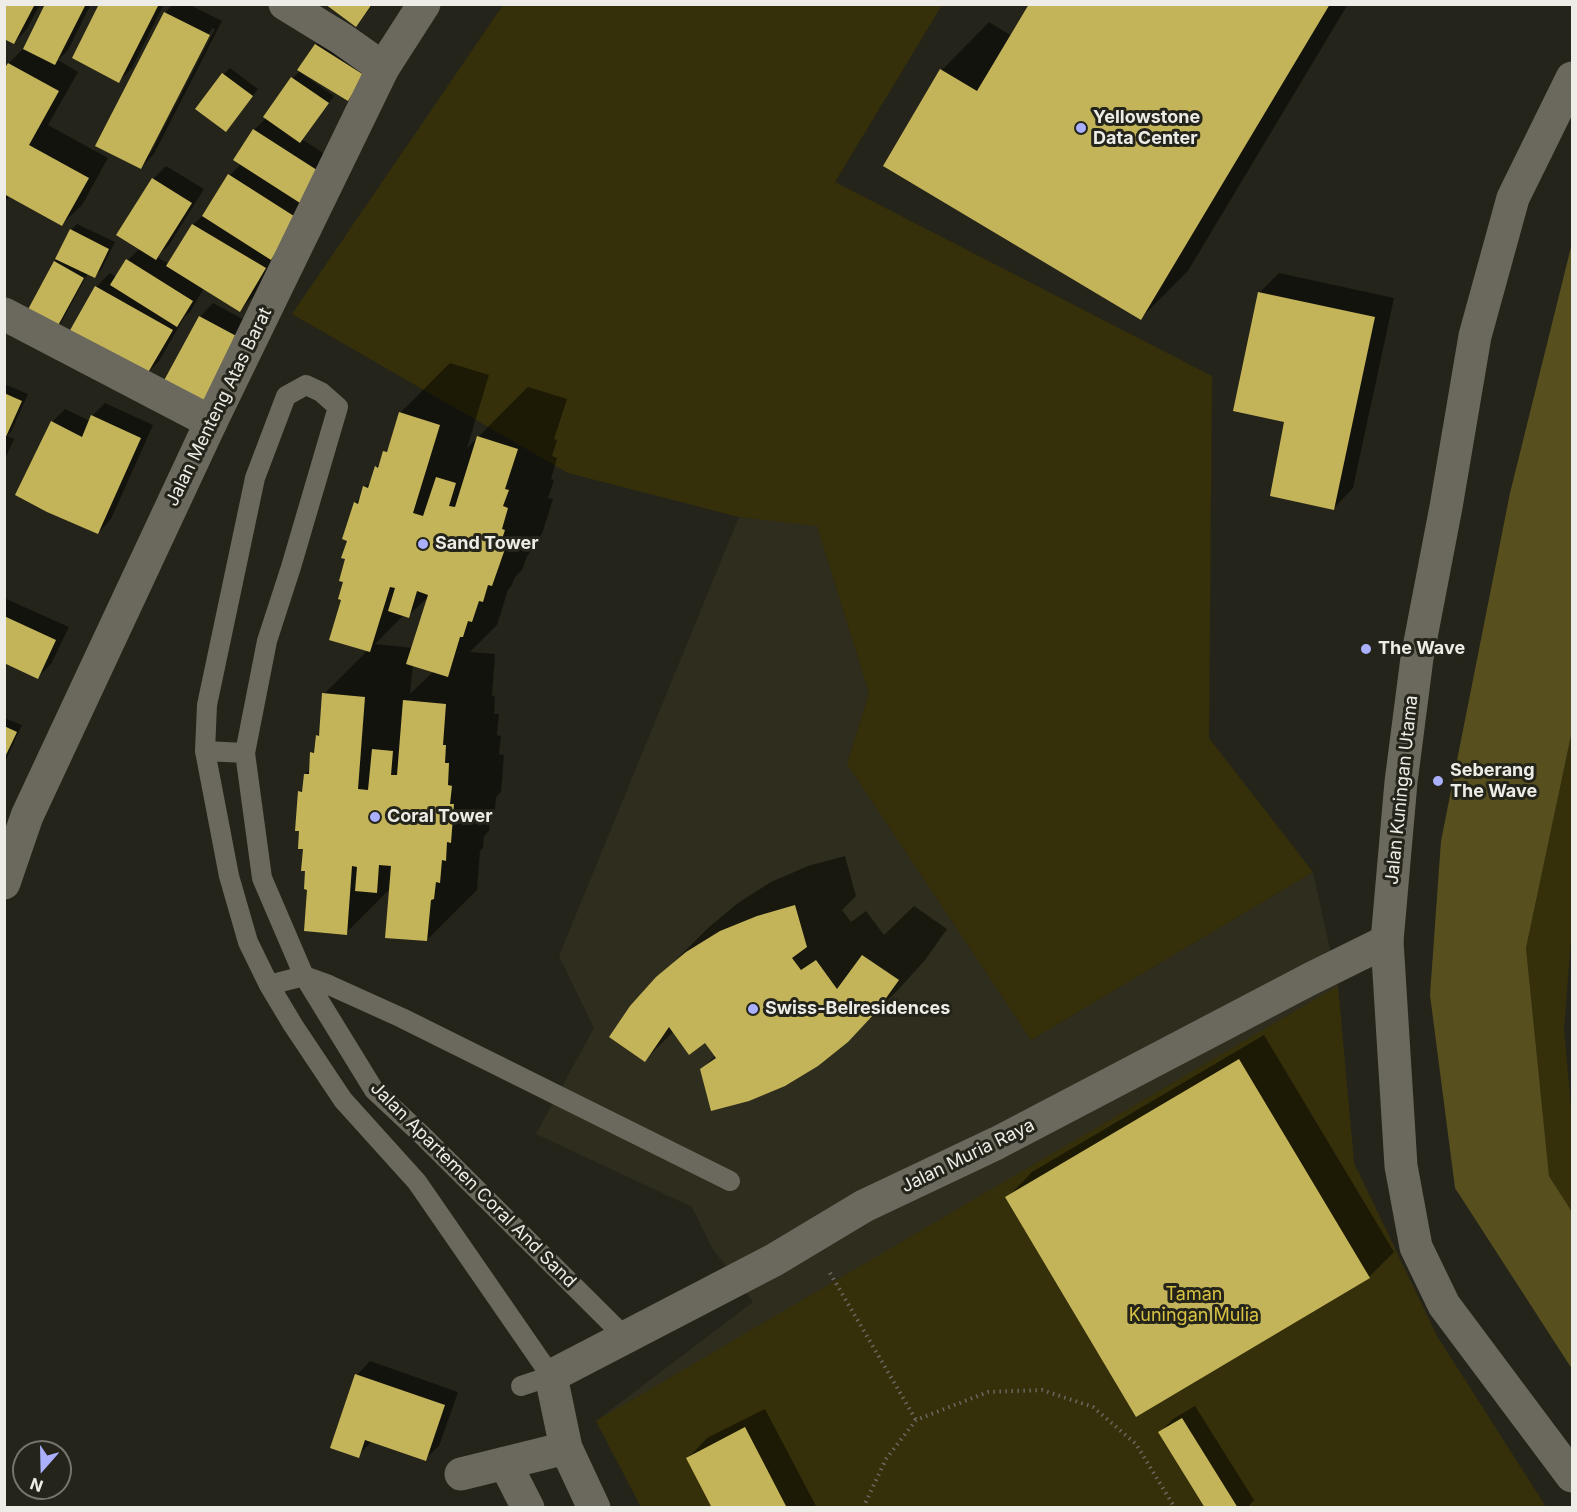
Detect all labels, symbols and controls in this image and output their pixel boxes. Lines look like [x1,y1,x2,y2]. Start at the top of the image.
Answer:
place label: Yellowstone Data Center [1093,107,1200,150]
marker: Yellowstone Data Center [1074,121,1088,135]
street label: Jalan Menteng Atas Barat [161,304,277,510]
place label: Sand Tower [435,533,539,555]
marker: Sand Tower [416,537,430,551]
place label: The Wave [1378,638,1465,660]
marker: The Wave [1359,642,1373,656]
street label: Jalan Kuningan Utama [1381,694,1423,886]
place label: Seberang The Wave [1450,760,1537,802]
marker: Seberang The Wave [1431,774,1445,788]
place label: Coral Tower [387,806,493,828]
marker: Coral Tower [368,810,382,824]
place label: Swiss-Belresidences [765,998,950,1020]
marker: Swiss-Belresidences [746,1002,760,1016]
street label: Jalan Apartemen Coral And Sand [366,1078,580,1292]
street label: Jalan Muria Raya [898,1114,1038,1198]
park label: Taman Kuningan Mulia [1129,1284,1259,1326]
north arrow [12,1440,72,1500]
text: N [27,1474,46,1497]

